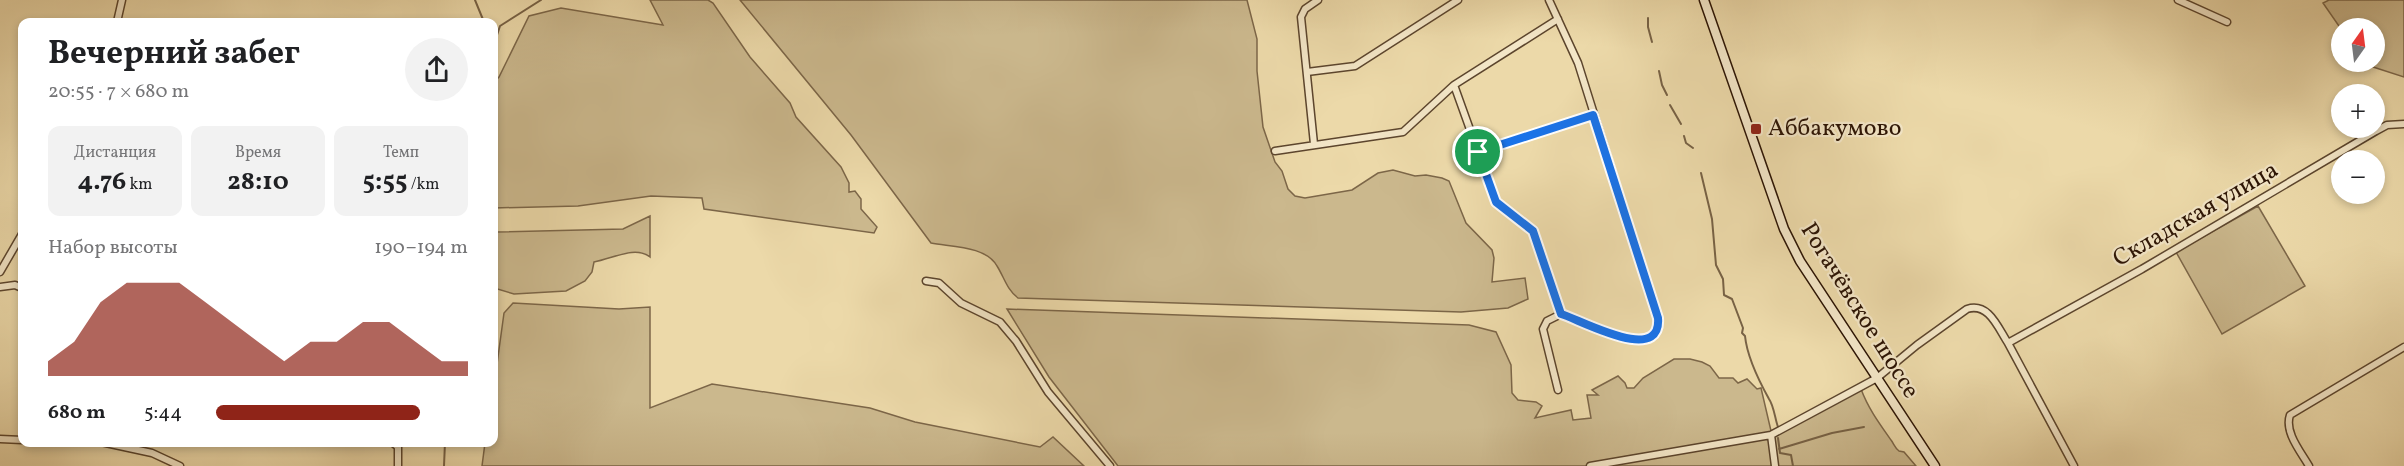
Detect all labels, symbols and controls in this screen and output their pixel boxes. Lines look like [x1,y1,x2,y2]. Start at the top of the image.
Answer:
north arrow [2331,18,2385,72]
map controls [2331,18,2385,204]
text: Вечерний забег [48,32,300,78]
button: share [405,38,468,101]
text: 20:55 · 7 × 680 m [48,78,189,106]
button: + [2331,84,2385,138]
place label: Аббакумово [1768,112,1902,146]
marker: Аббакумово [1749,122,1763,136]
pin [1452,126,1503,177]
icon: arrive [1461,135,1494,168]
text: Дистанция [74,142,156,164]
text: Время [235,142,281,164]
text: Темп [383,142,419,164]
button: − [2331,150,2385,204]
street label: Складская улица [2107,154,2285,276]
text: 4.76 [78,164,126,200]
text: 28:10 [227,164,289,200]
text: 5:55 [363,164,407,200]
text: km [126,174,152,196]
text: /km [407,174,439,196]
street label: Рогачёвское шоссе [1791,216,1927,406]
text: Набор высоты [48,234,178,262]
text: 190–194 m [374,234,468,262]
text: 680 m [48,399,106,427]
text: 5:44 [144,399,182,427]

